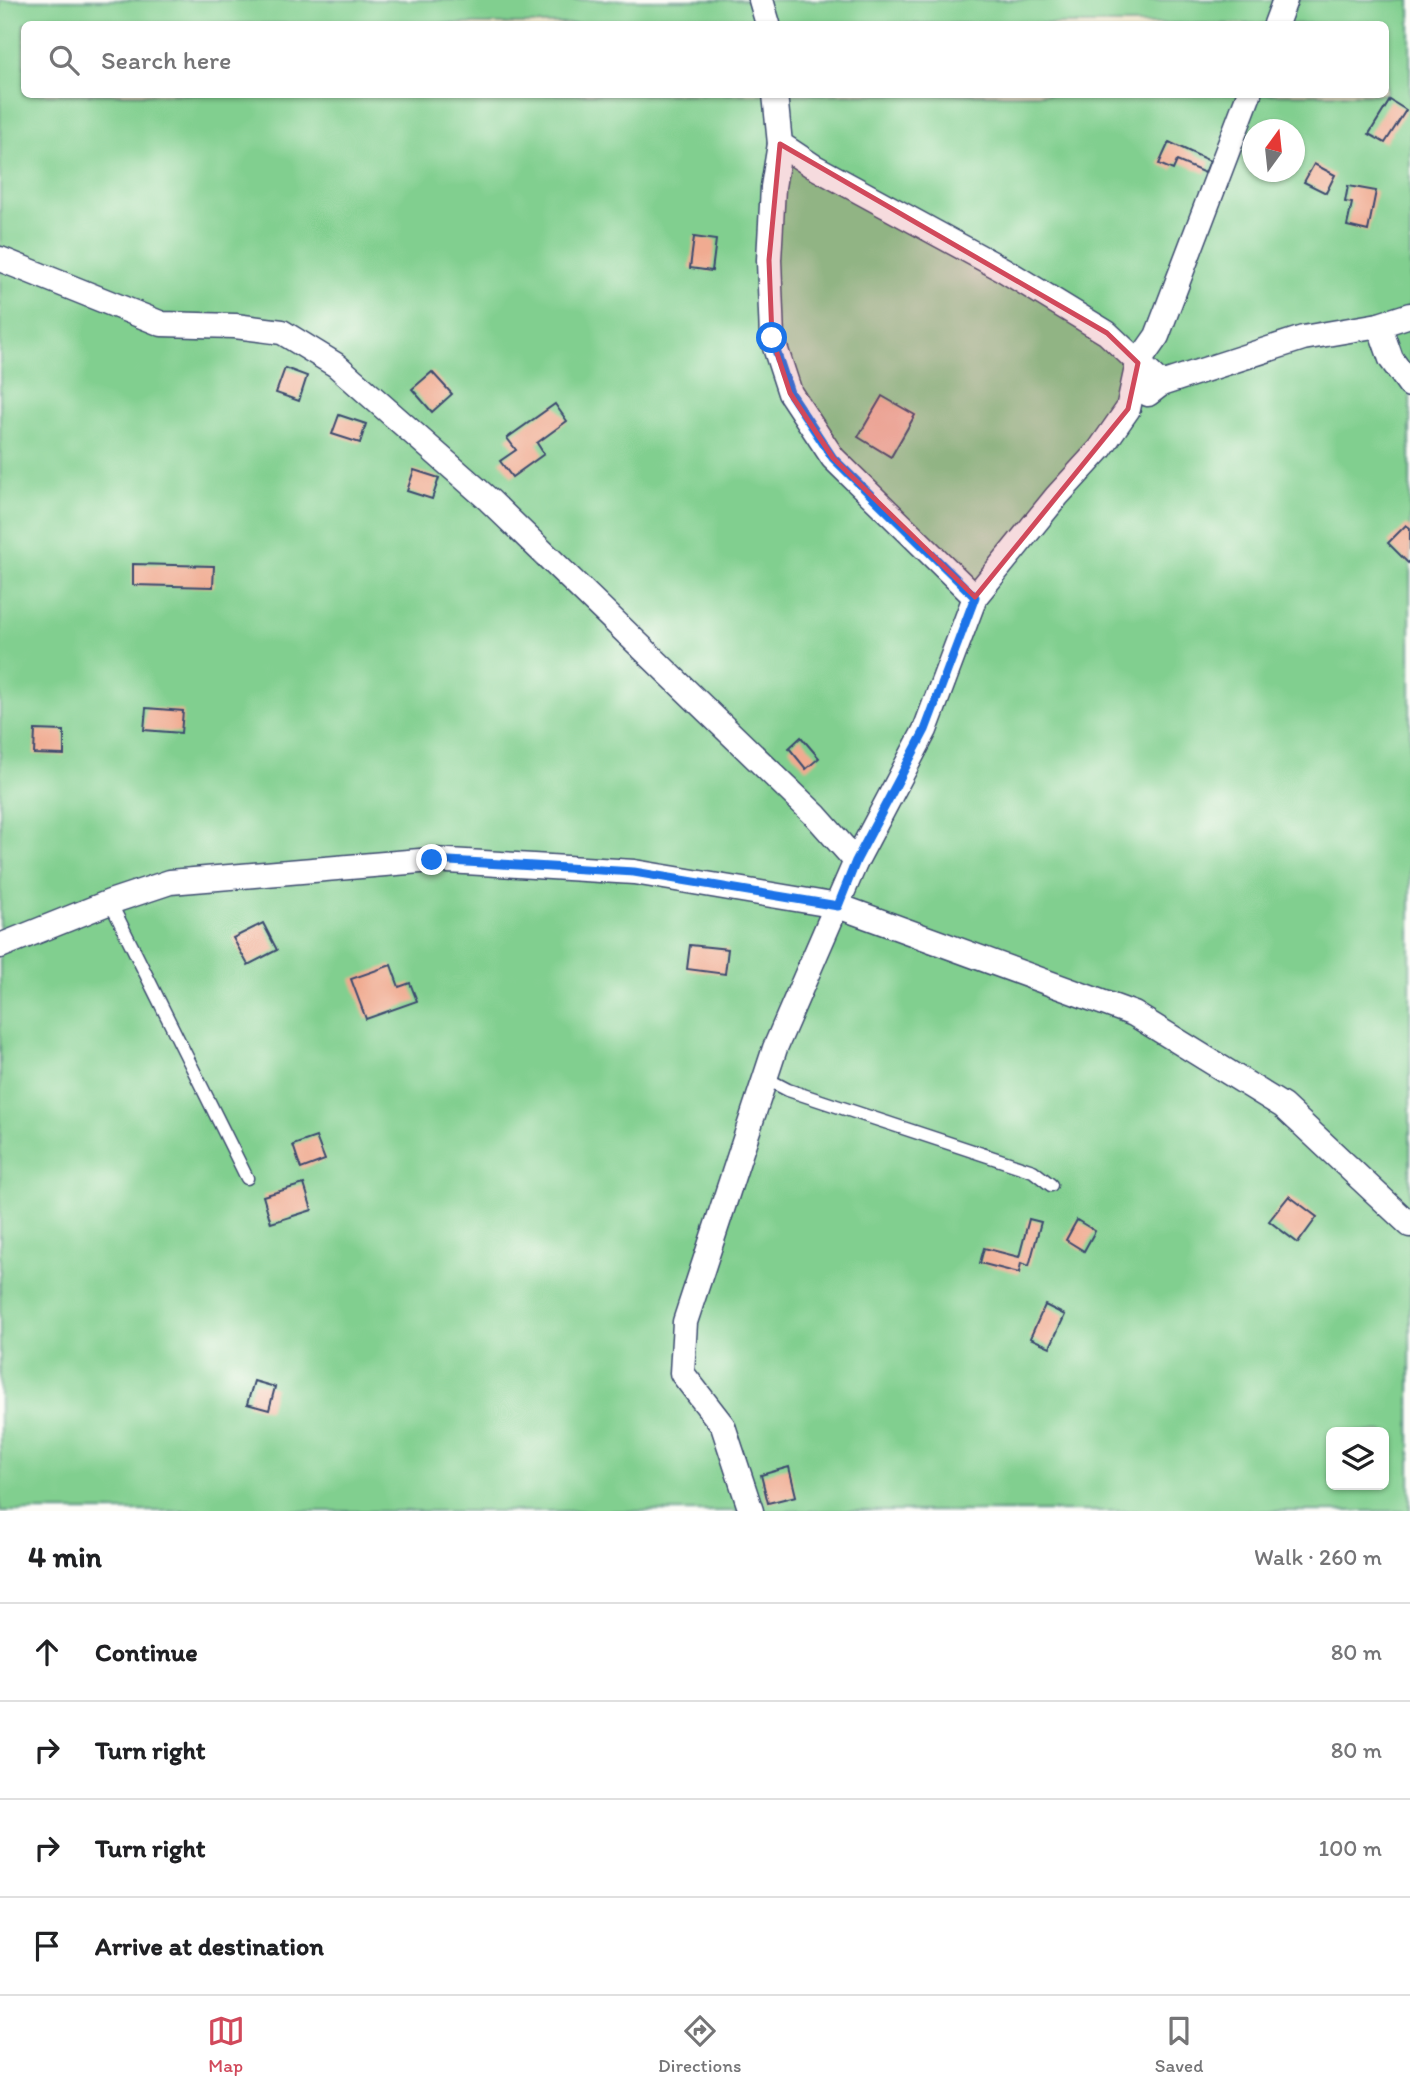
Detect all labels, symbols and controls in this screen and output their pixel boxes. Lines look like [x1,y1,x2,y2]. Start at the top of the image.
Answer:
search box [21,21,1389,98]
icon: search [45,41,83,79]
text: Search here [101,44,231,76]
north arrow [1242,119,1305,182]
route start [756,322,787,353]
route end [416,844,447,875]
map controls [1326,1427,1389,1490]
button: layers [1326,1427,1389,1490]
text: 4 min [28,1538,102,1575]
text: Walk · 260 m [1254,1543,1382,1571]
icon: ahead [28,1633,66,1671]
text: Continue [95,1636,198,1668]
text: 80 m [1331,1638,1382,1666]
icon: right [28,1731,66,1769]
text: Turn right [95,1734,206,1766]
text: 80 m [1331,1736,1382,1764]
icon: right [28,1829,66,1867]
text: Turn right [95,1832,206,1864]
text: 100 m [1318,1834,1382,1862]
icon: arrive [28,1927,66,1965]
text: Arrive at destination [95,1930,324,1962]
tab: Map [207,2012,245,2077]
tab: Directions [658,2012,742,2077]
tab: Saved [1155,2012,1203,2077]

